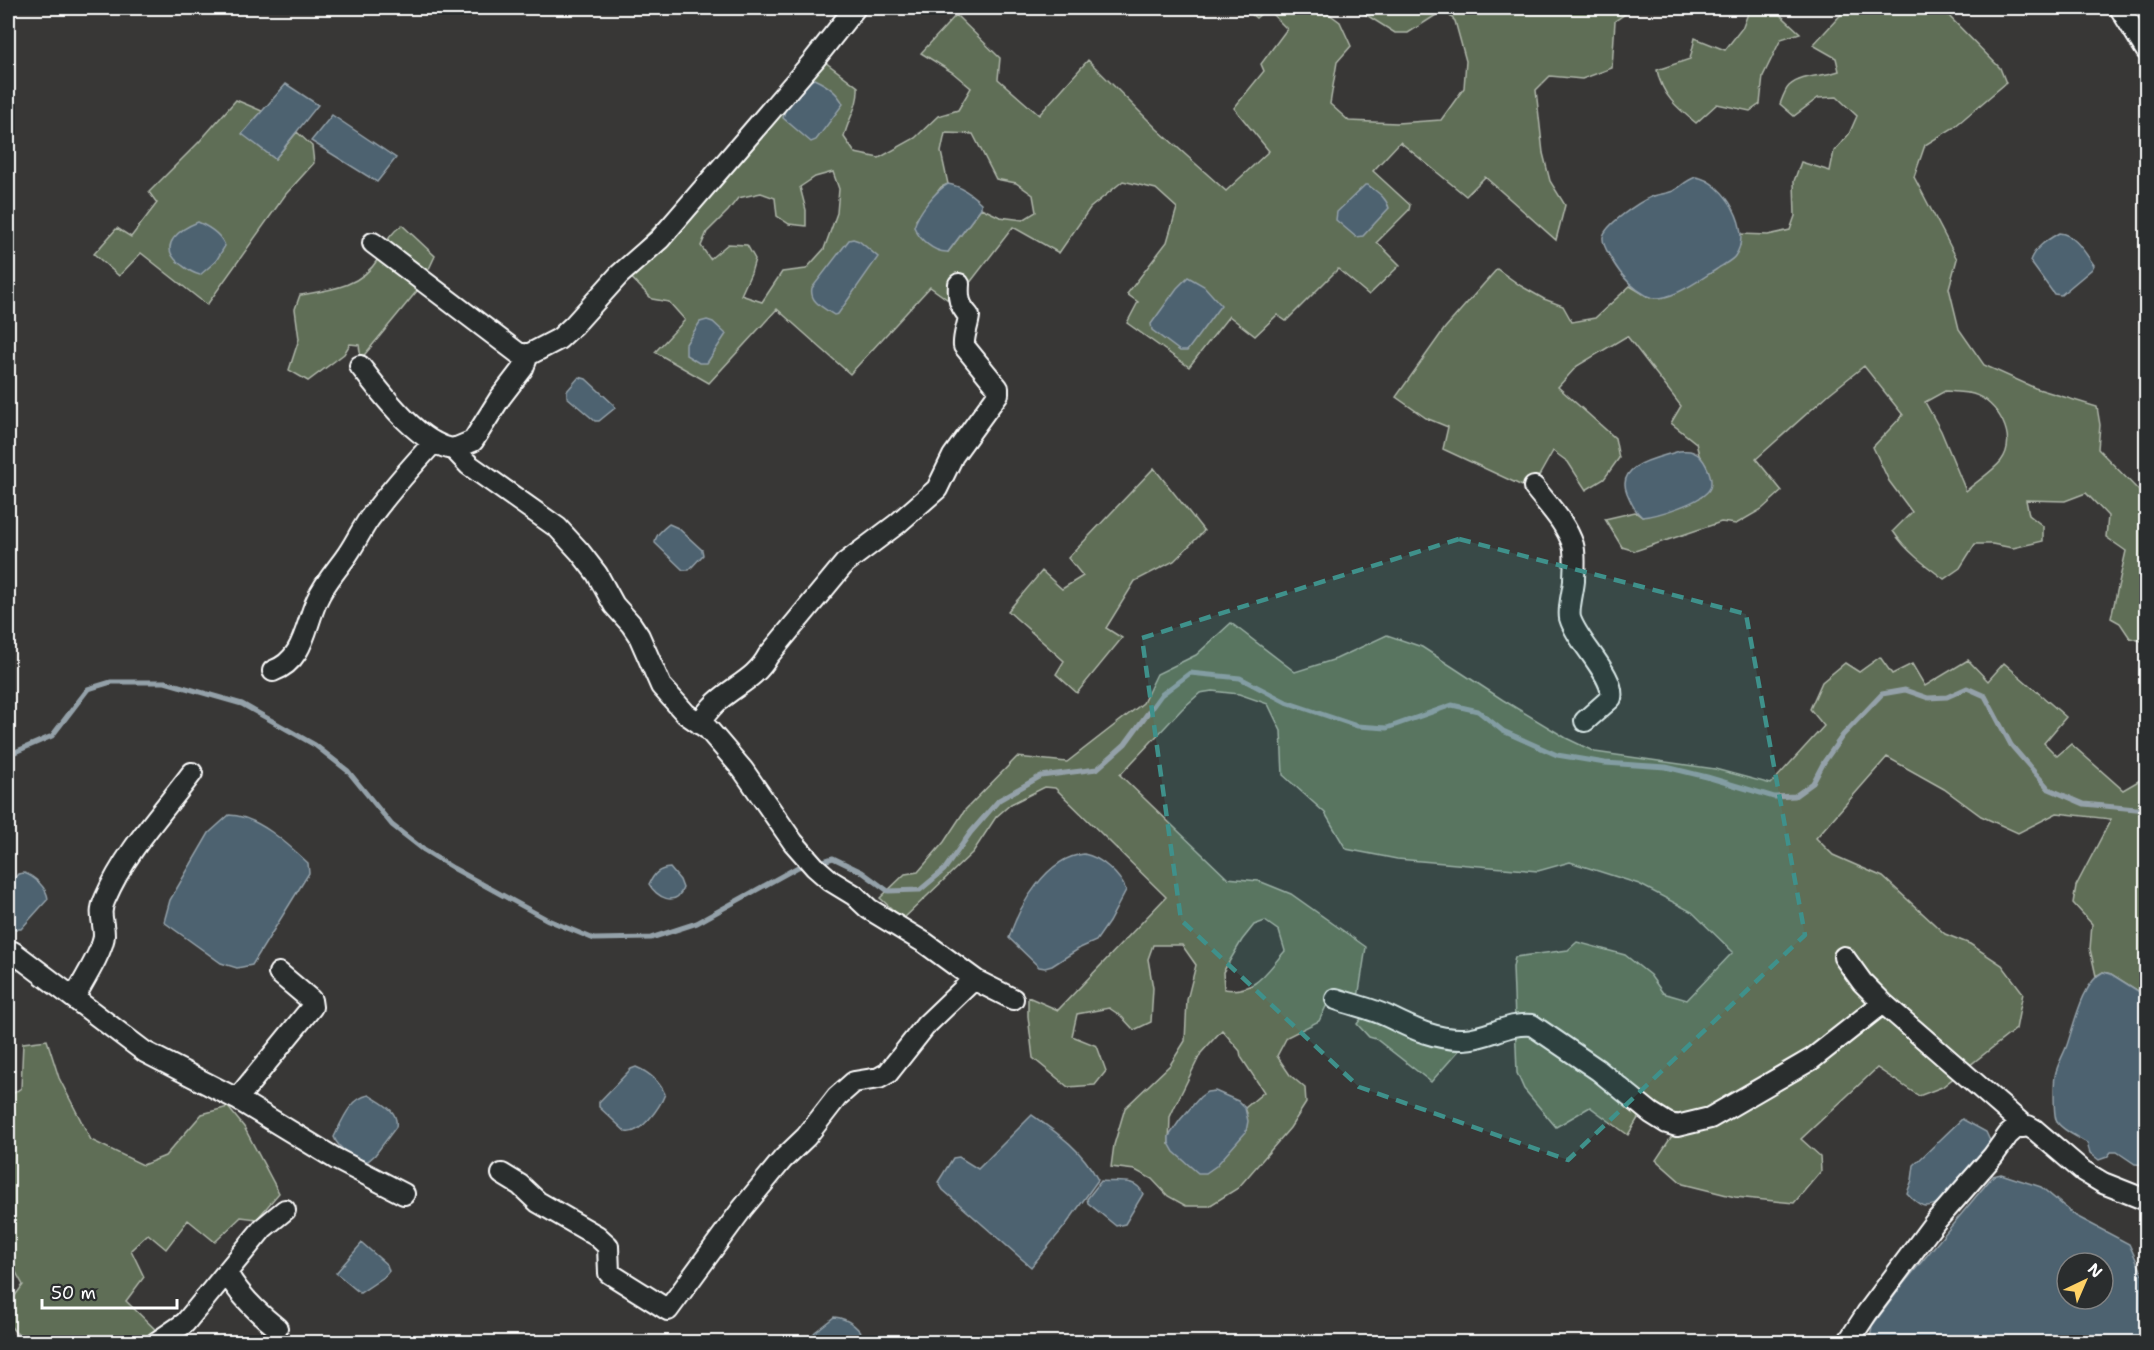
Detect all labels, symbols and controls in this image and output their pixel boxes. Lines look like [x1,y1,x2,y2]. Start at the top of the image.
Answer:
north arrow [2055,1251,2115,1311]
text: N [2083,1259,2107,1283]
scale bar [42,1272,177,1310]
text: 50 m [51,1281,96,1305]

